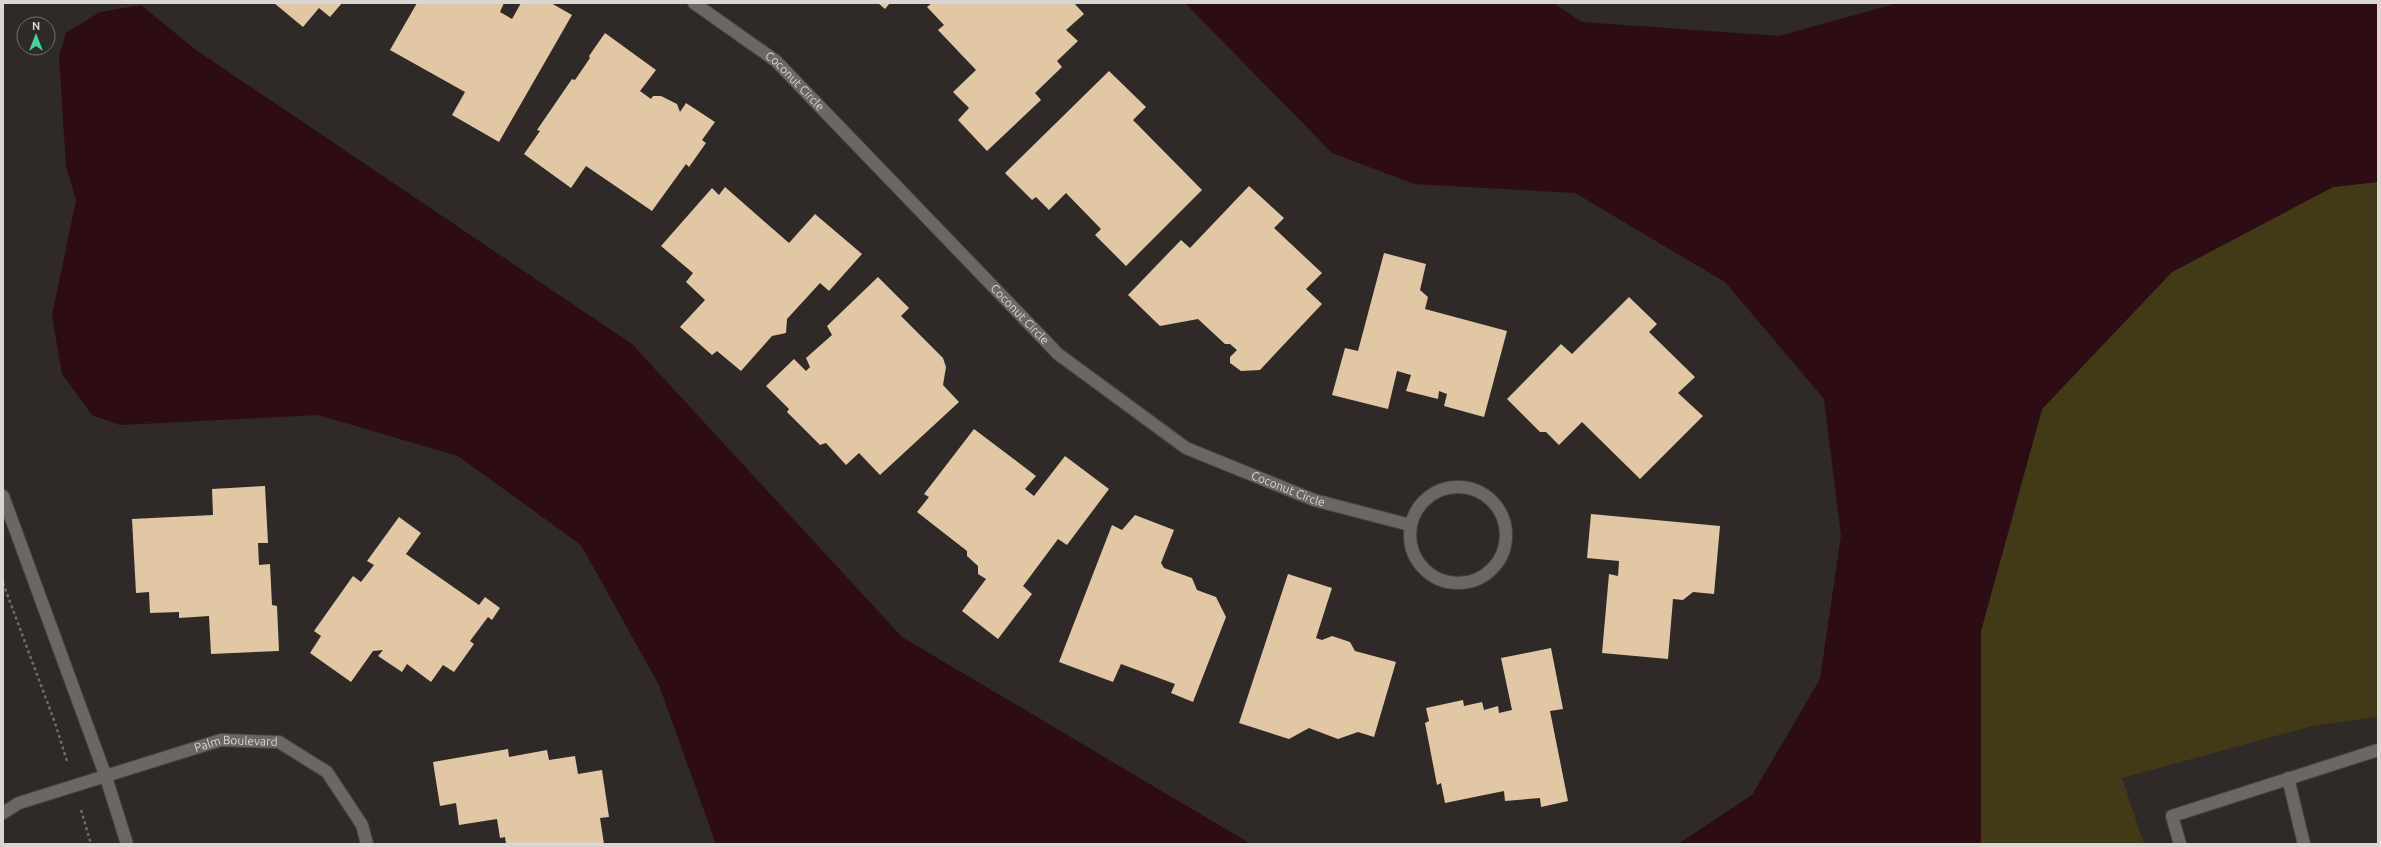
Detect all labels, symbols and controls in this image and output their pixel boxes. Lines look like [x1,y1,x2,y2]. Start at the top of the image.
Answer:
north arrow [16,16,56,56]
text: N [32,20,40,32]
street label: Coconut Circle [763,49,827,113]
street label: Coconut Circle [988,281,1052,347]
street label: Coconut Circle [1249,468,1327,509]
street label: Palm Boulevard [192,733,278,754]

